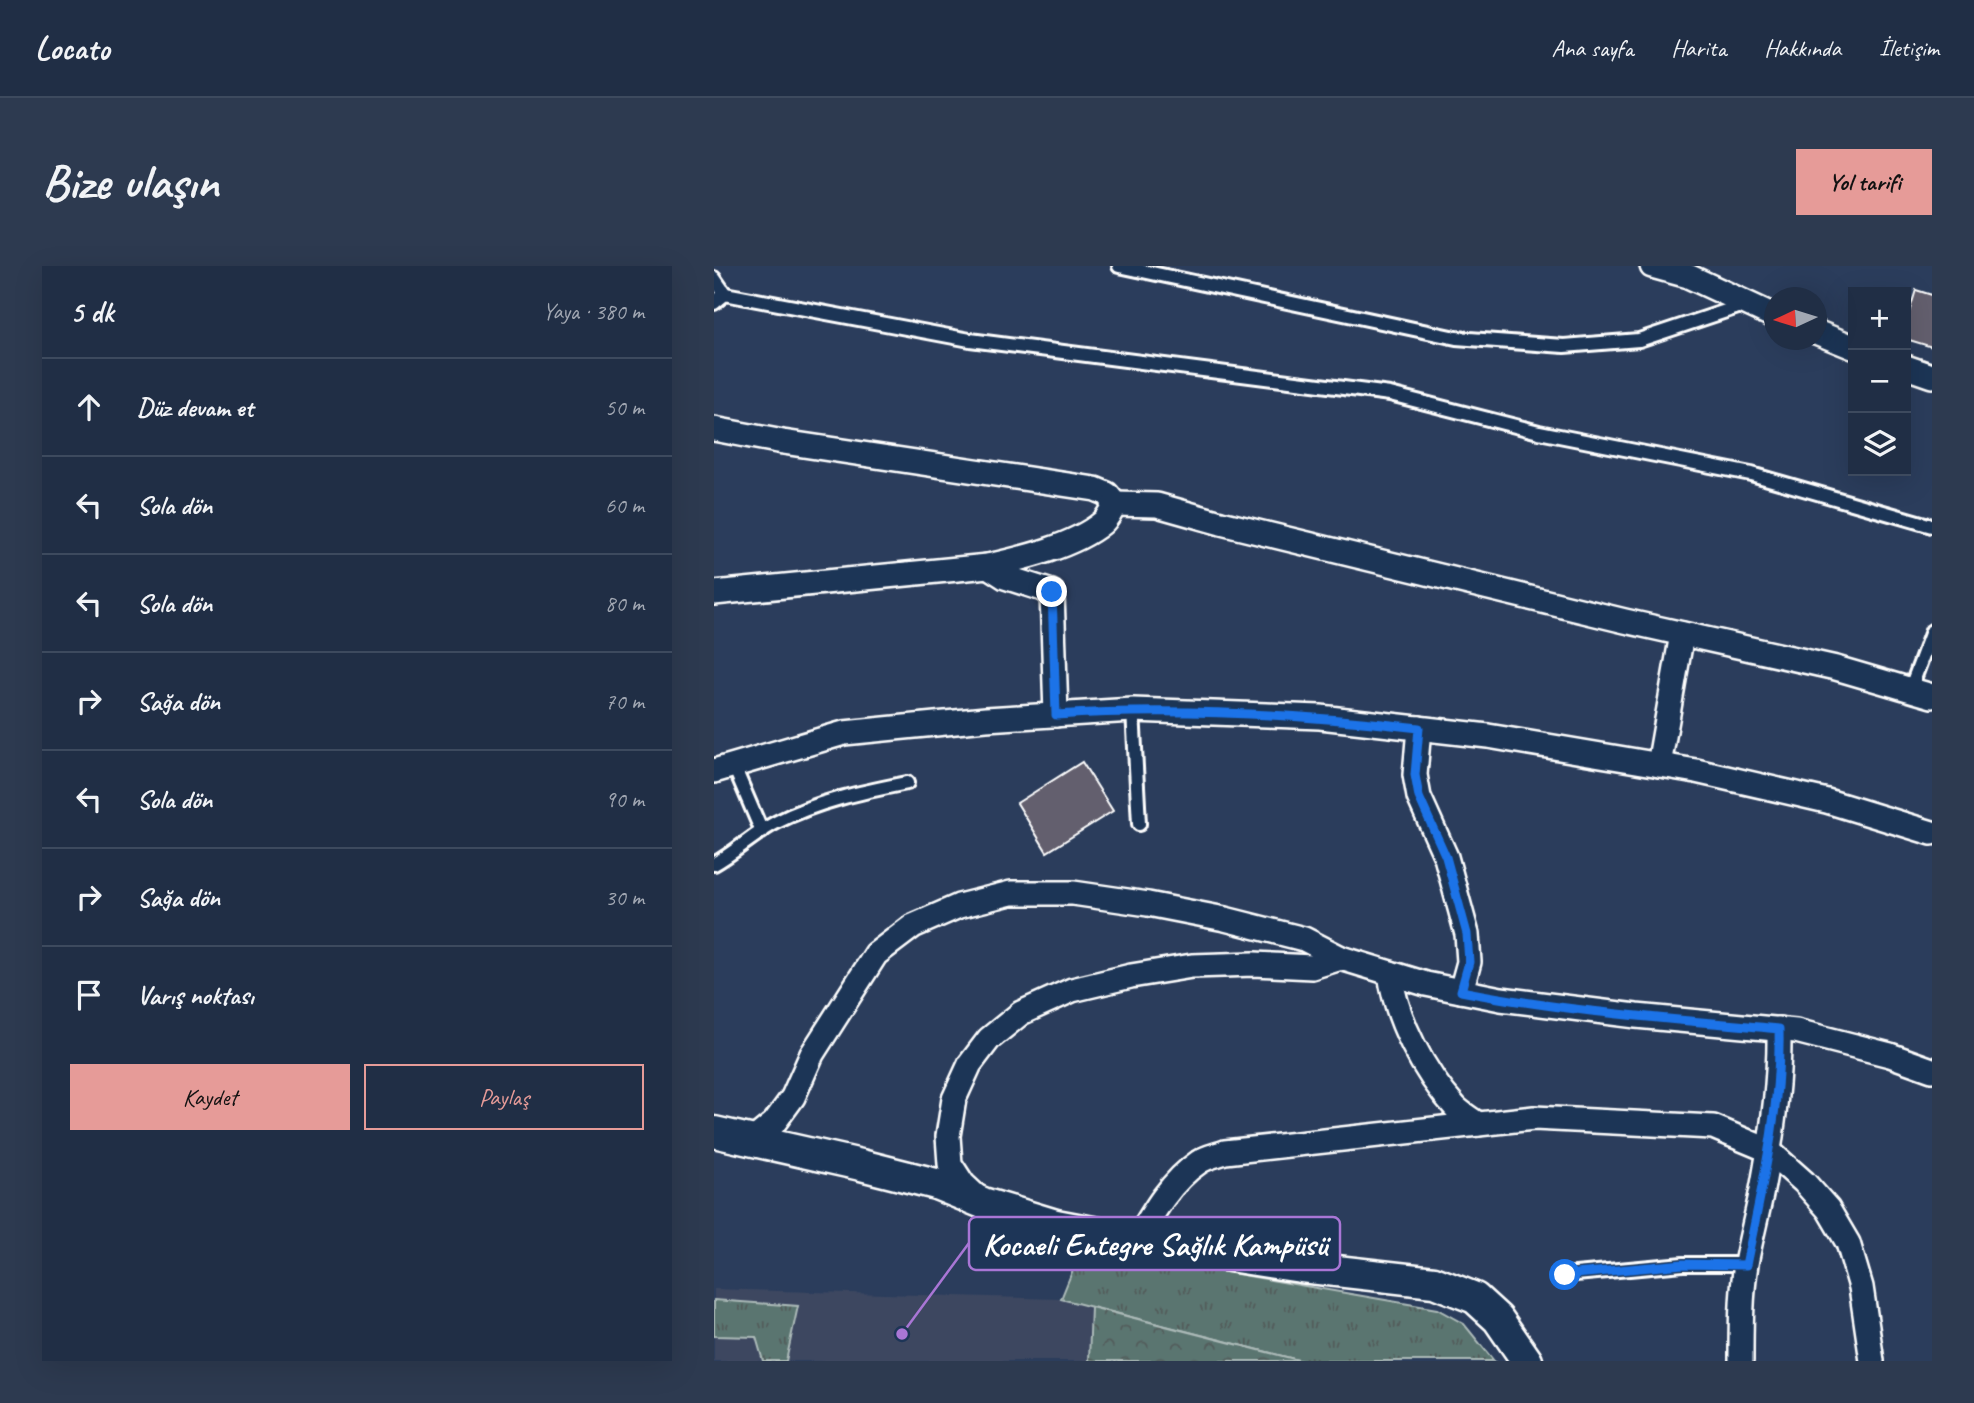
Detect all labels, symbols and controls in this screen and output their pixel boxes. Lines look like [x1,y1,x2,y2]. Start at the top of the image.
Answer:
text: Locato [35,27,109,69]
text: Ana sayfa [1552,33,1633,63]
text: Harita [1671,33,1726,63]
text: Hakkında [1764,33,1841,63]
text: İletişim [1879,33,1939,63]
button: Yol tarifi [1796,149,1932,215]
text: Bize ulaşın [42,151,218,213]
north arrow [1764,287,1827,350]
map controls [1848,287,1911,476]
button: + [1848,287,1911,350]
text: 5 dk [70,293,114,331]
text: Yaya · 380 m [542,297,644,326]
button: − [1848,350,1911,413]
icon: ahead [70,388,108,426]
text: Düz devam et [137,391,253,424]
text: 50 m [605,393,644,422]
button: layers [1848,413,1911,476]
icon: left [70,486,108,524]
text: Sola dön [137,489,212,522]
text: 60 m [605,491,644,520]
route end [1036,576,1067,607]
icon: left [70,584,108,622]
text: Sola dön [137,587,212,620]
text: 80 m [605,589,644,618]
icon: right [70,682,108,720]
text: Sağa dön [137,685,220,718]
text: 70 m [605,687,644,716]
icon: left [70,780,108,818]
text: Sola dön [137,783,212,816]
text: 90 m [605,785,644,814]
icon: right [70,878,108,916]
text: Sağa dön [137,881,220,914]
text: 30 m [605,883,644,912]
icon: arrive [70,976,108,1014]
text: Varış noktası [137,979,254,1012]
button: Kaydet [70,1064,350,1130]
button: Paylaş [364,1064,644,1130]
callout: Kocaeli Entegre Sağlık Kampüsü [969,1217,1340,1270]
text: Kocaeli Entegre Sağlık Kampüsü [983,1224,1331,1265]
route start [1549,1259,1580,1290]

